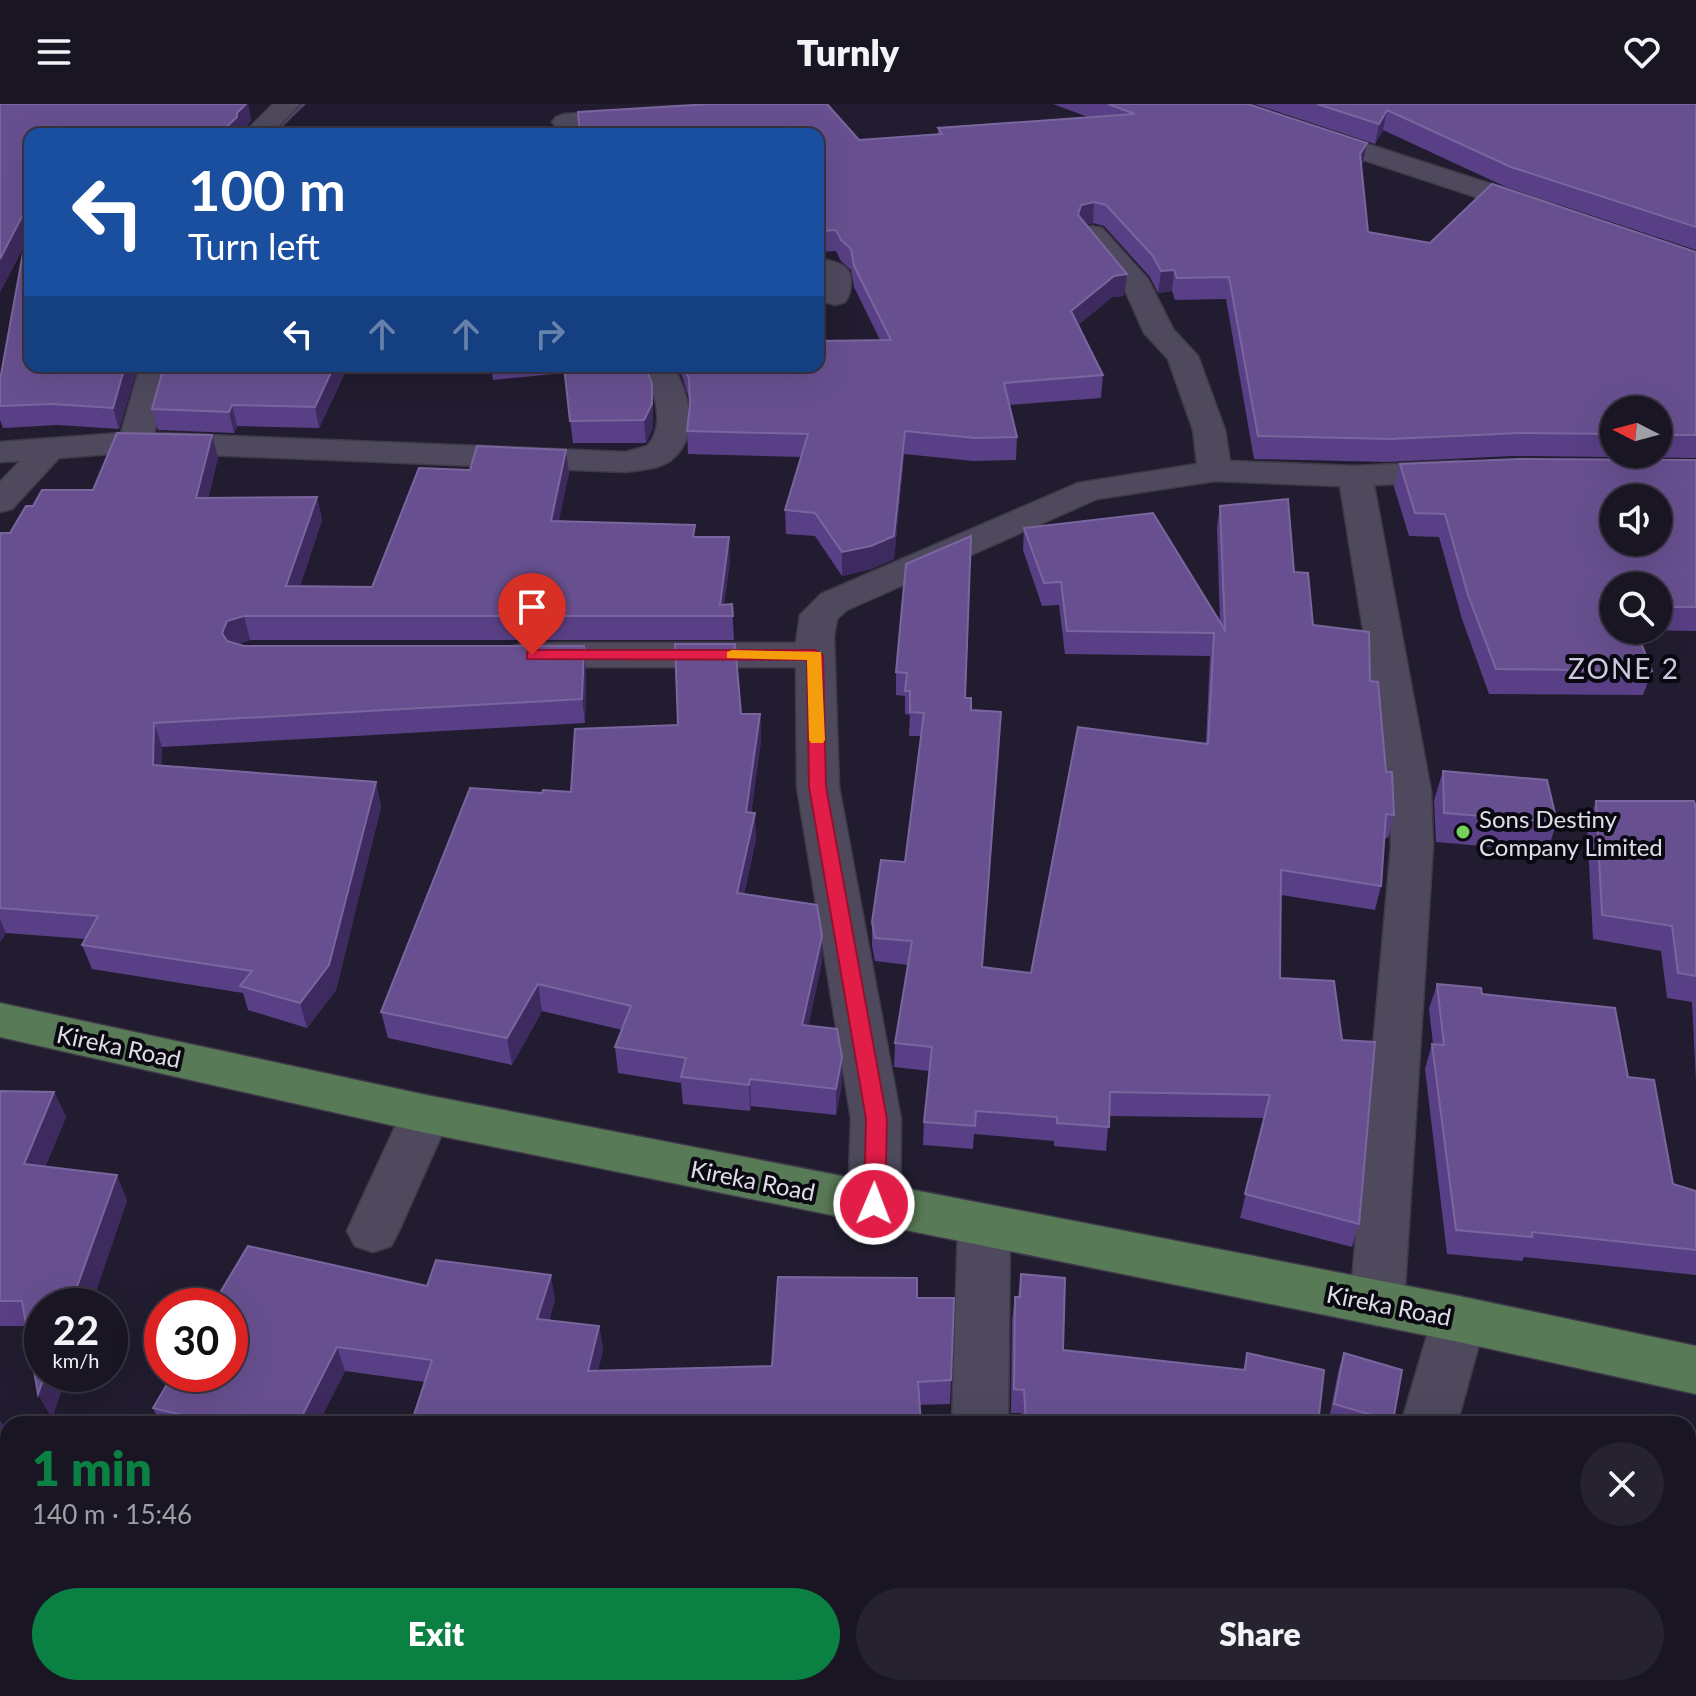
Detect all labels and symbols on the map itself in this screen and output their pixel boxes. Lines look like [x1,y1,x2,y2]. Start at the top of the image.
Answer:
north arrow [1600,396,1672,468]
pin [498,573,566,655]
district label: ZONE 2 [1568,651,1680,685]
place label: Sons Destiny Company Limited [1479,804,1663,861]
marker: Sons Destiny Company Limited [1454,823,1472,841]
street label: Kireka Road [54,1019,184,1073]
street label: Kireka Road [688,1154,818,1206]
position arrow [832,1162,916,1246]
street label: Kireka Road [1324,1279,1454,1331]
speed limit sign: 30 [144,1288,248,1392]

